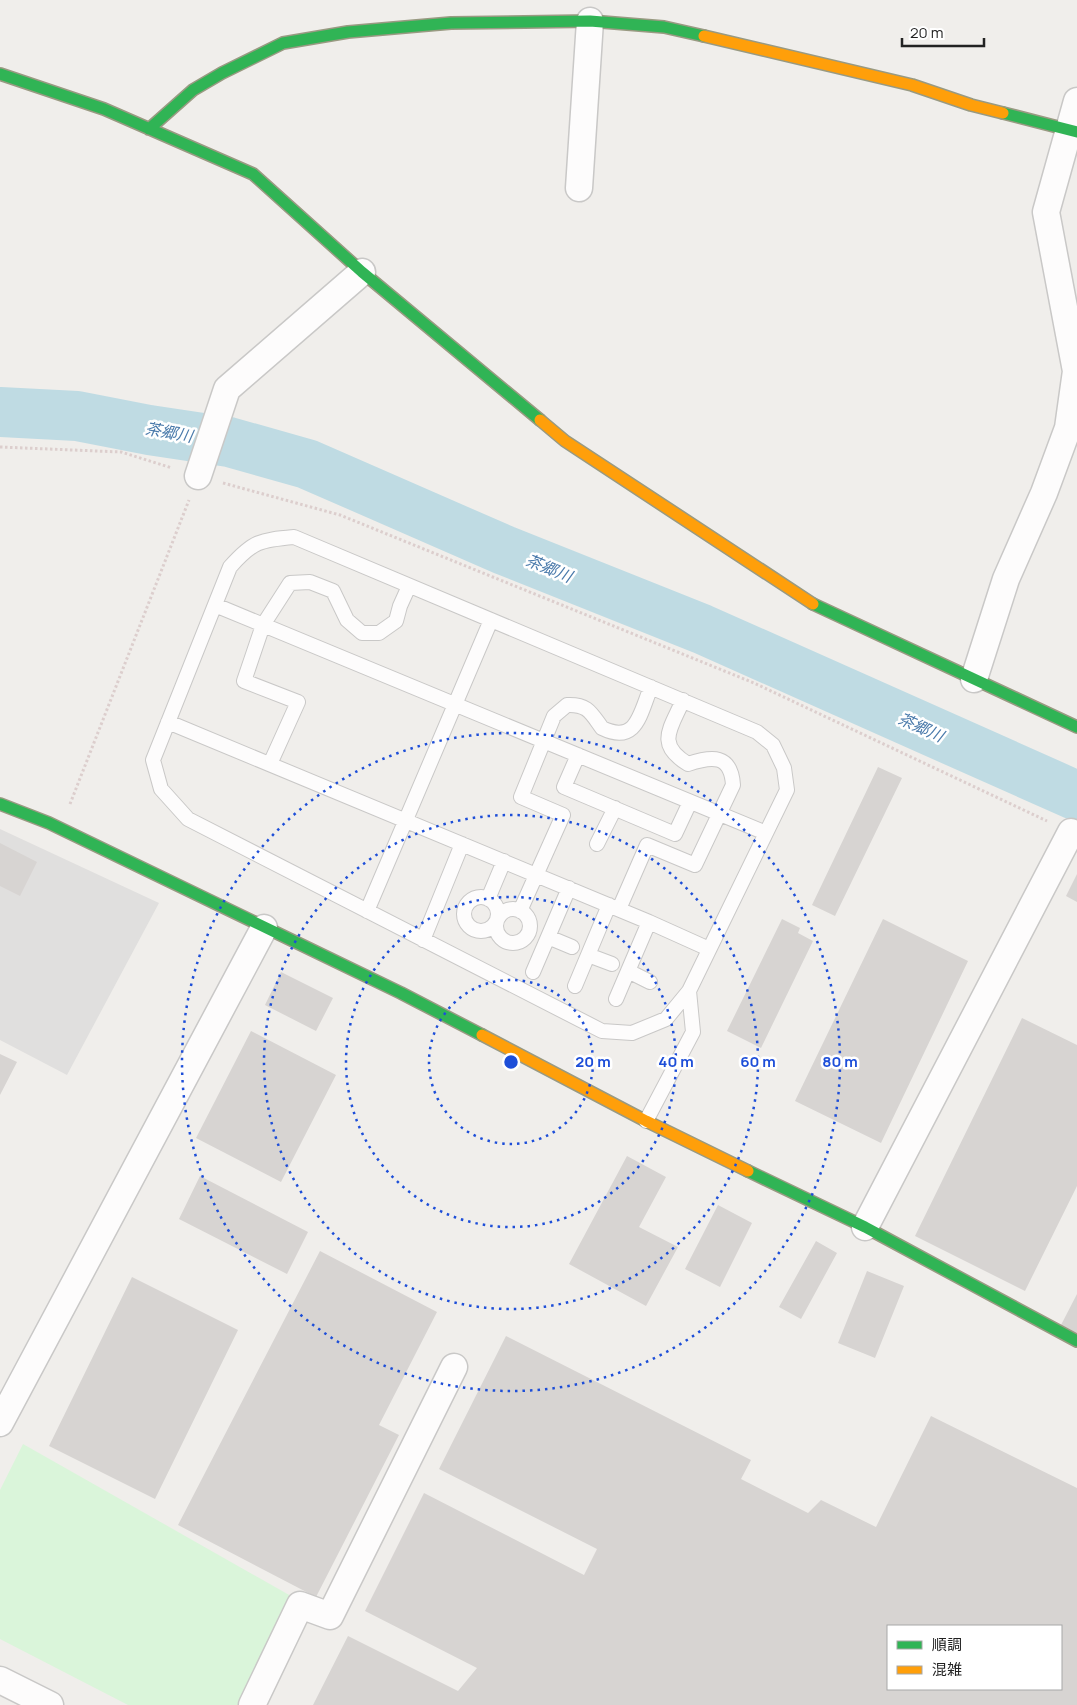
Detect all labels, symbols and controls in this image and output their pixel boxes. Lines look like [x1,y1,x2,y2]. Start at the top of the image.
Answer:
scale bar [902,15,984,47]
text: 20 m [910,22,943,43]
water label: 茶郷川 [143,417,197,447]
water label: 茶郷川 [523,549,577,588]
water label: 茶郷川 [895,707,949,748]
text: 20 m [575,1051,611,1072]
text: 40 m [658,1051,694,1072]
text: 60 m [740,1051,776,1072]
text: 80 m [822,1051,858,1072]
centre of rings [502,1053,520,1071]
legend [887,1625,1062,1690]
text: 順調 [932,1634,962,1655]
text: 混雑 [932,1659,962,1680]

